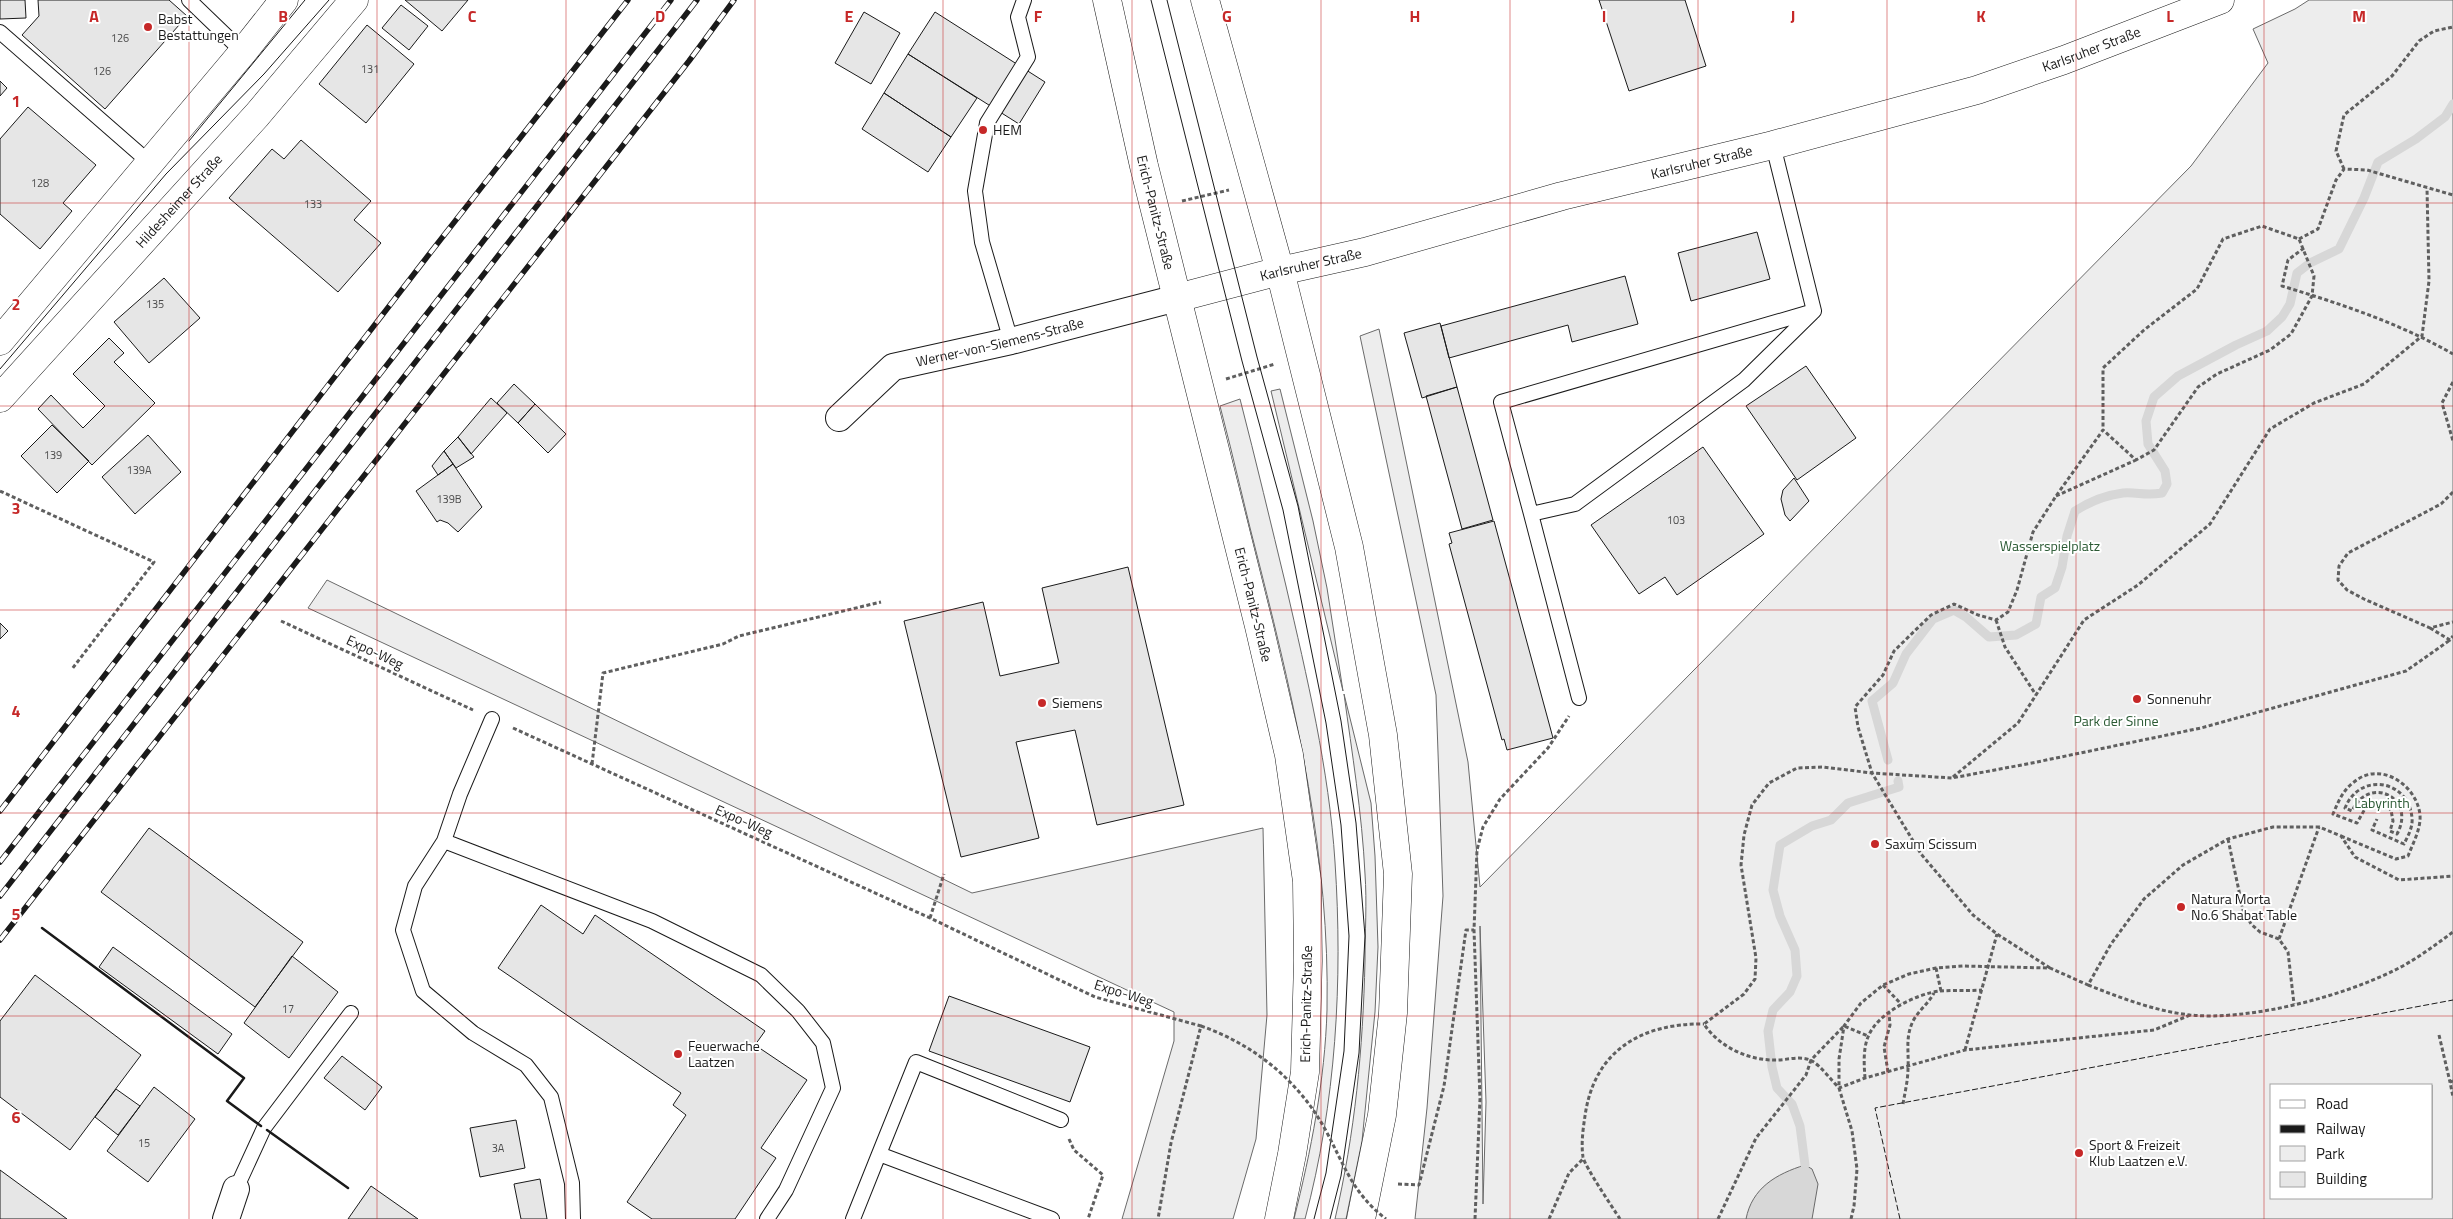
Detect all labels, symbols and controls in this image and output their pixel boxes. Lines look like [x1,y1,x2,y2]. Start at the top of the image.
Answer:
text: A [89,4,99,28]
text: B [278,4,288,28]
text: C [468,4,477,28]
text: D [655,4,665,28]
text: E [845,4,854,28]
text: F [1034,4,1043,28]
text: G [1222,4,1232,28]
text: H [1410,4,1420,28]
text: I [1602,4,1606,28]
text: J [1791,4,1795,28]
text: K [1976,4,1986,28]
text: L [2166,4,2174,28]
text: M [2352,4,2366,28]
place label: Babst Bestattungen [158,8,239,45]
marker: Babst Bestattungen [142,21,154,33]
street label: Karlsruher Straße [2039,21,2143,77]
house number: 126 [111,30,129,46]
house number: 131 [361,61,379,77]
house number: 126 [93,63,111,79]
text: 1 [12,89,20,113]
place label: HEM [993,119,1022,140]
marker: HEM [977,124,989,136]
street label: Karlsruher Straße [1649,139,1754,184]
street label: Hildesheimer Straße [130,149,227,252]
street label: Erich-Panitz-Straße [1132,153,1181,272]
house number: 128 [31,175,49,191]
house number: 133 [304,196,322,212]
street label: Karlsruher Straße [1257,242,1364,286]
text: 2 [12,292,20,316]
house number: 135 [146,296,164,312]
street label: Werner-von-Siemens-Straße [914,312,1086,372]
house number: 139 [44,447,62,463]
house number: 139A [126,462,152,478]
house number: 139B [436,491,462,507]
text: 3 [12,496,20,520]
house number: 103 [1667,512,1685,528]
park label: Wasserspielplatz [2000,535,2100,556]
street label: Erich-Panitz-Straße [1230,545,1278,664]
street label: Expo-Weg [343,629,407,674]
place label: Sonnenuhr [2147,688,2212,709]
place label: Siemens [1052,692,1103,713]
marker: Sonnenuhr [2131,693,2143,705]
marker: Siemens [1036,697,1048,709]
text: 4 [12,699,21,723]
park label: Park der Sinne [2073,710,2159,731]
park label: Labyrinth [2354,792,2410,813]
street label: Expo-Weg [712,799,776,843]
place label: Saxum Scissum [1885,833,1977,854]
marker: Saxum Scissum [1869,838,1881,850]
place label: Natura Morta No.6 Shabat Table [2191,888,2297,925]
marker: Natura Morta No.6 Shabat Table [2175,901,2187,913]
text: 5 [12,902,21,926]
street label: Erich-Panitz-Straße [1294,945,1317,1063]
street label: Expo-Weg [1092,974,1156,1011]
house number: 17 [282,1001,294,1017]
place label: Feuerwache Laatzen [688,1035,760,1072]
marker: Feuerwache Laatzen [672,1048,684,1060]
legend [2270,1084,2433,1199]
text: Road [2316,1092,2348,1115]
text: 6 [12,1105,21,1129]
text: Railway [2316,1117,2366,1140]
place label: Sport & Freizeit Klub Laatzen e.V. [2089,1134,2188,1171]
house number: 15 [138,1135,150,1151]
house number: 3A [492,1140,505,1156]
text: Park [2316,1142,2345,1165]
marker: Sport & Freizeit Klub Laatzen e.V. [2073,1147,2085,1159]
text: Building [2316,1167,2367,1190]

